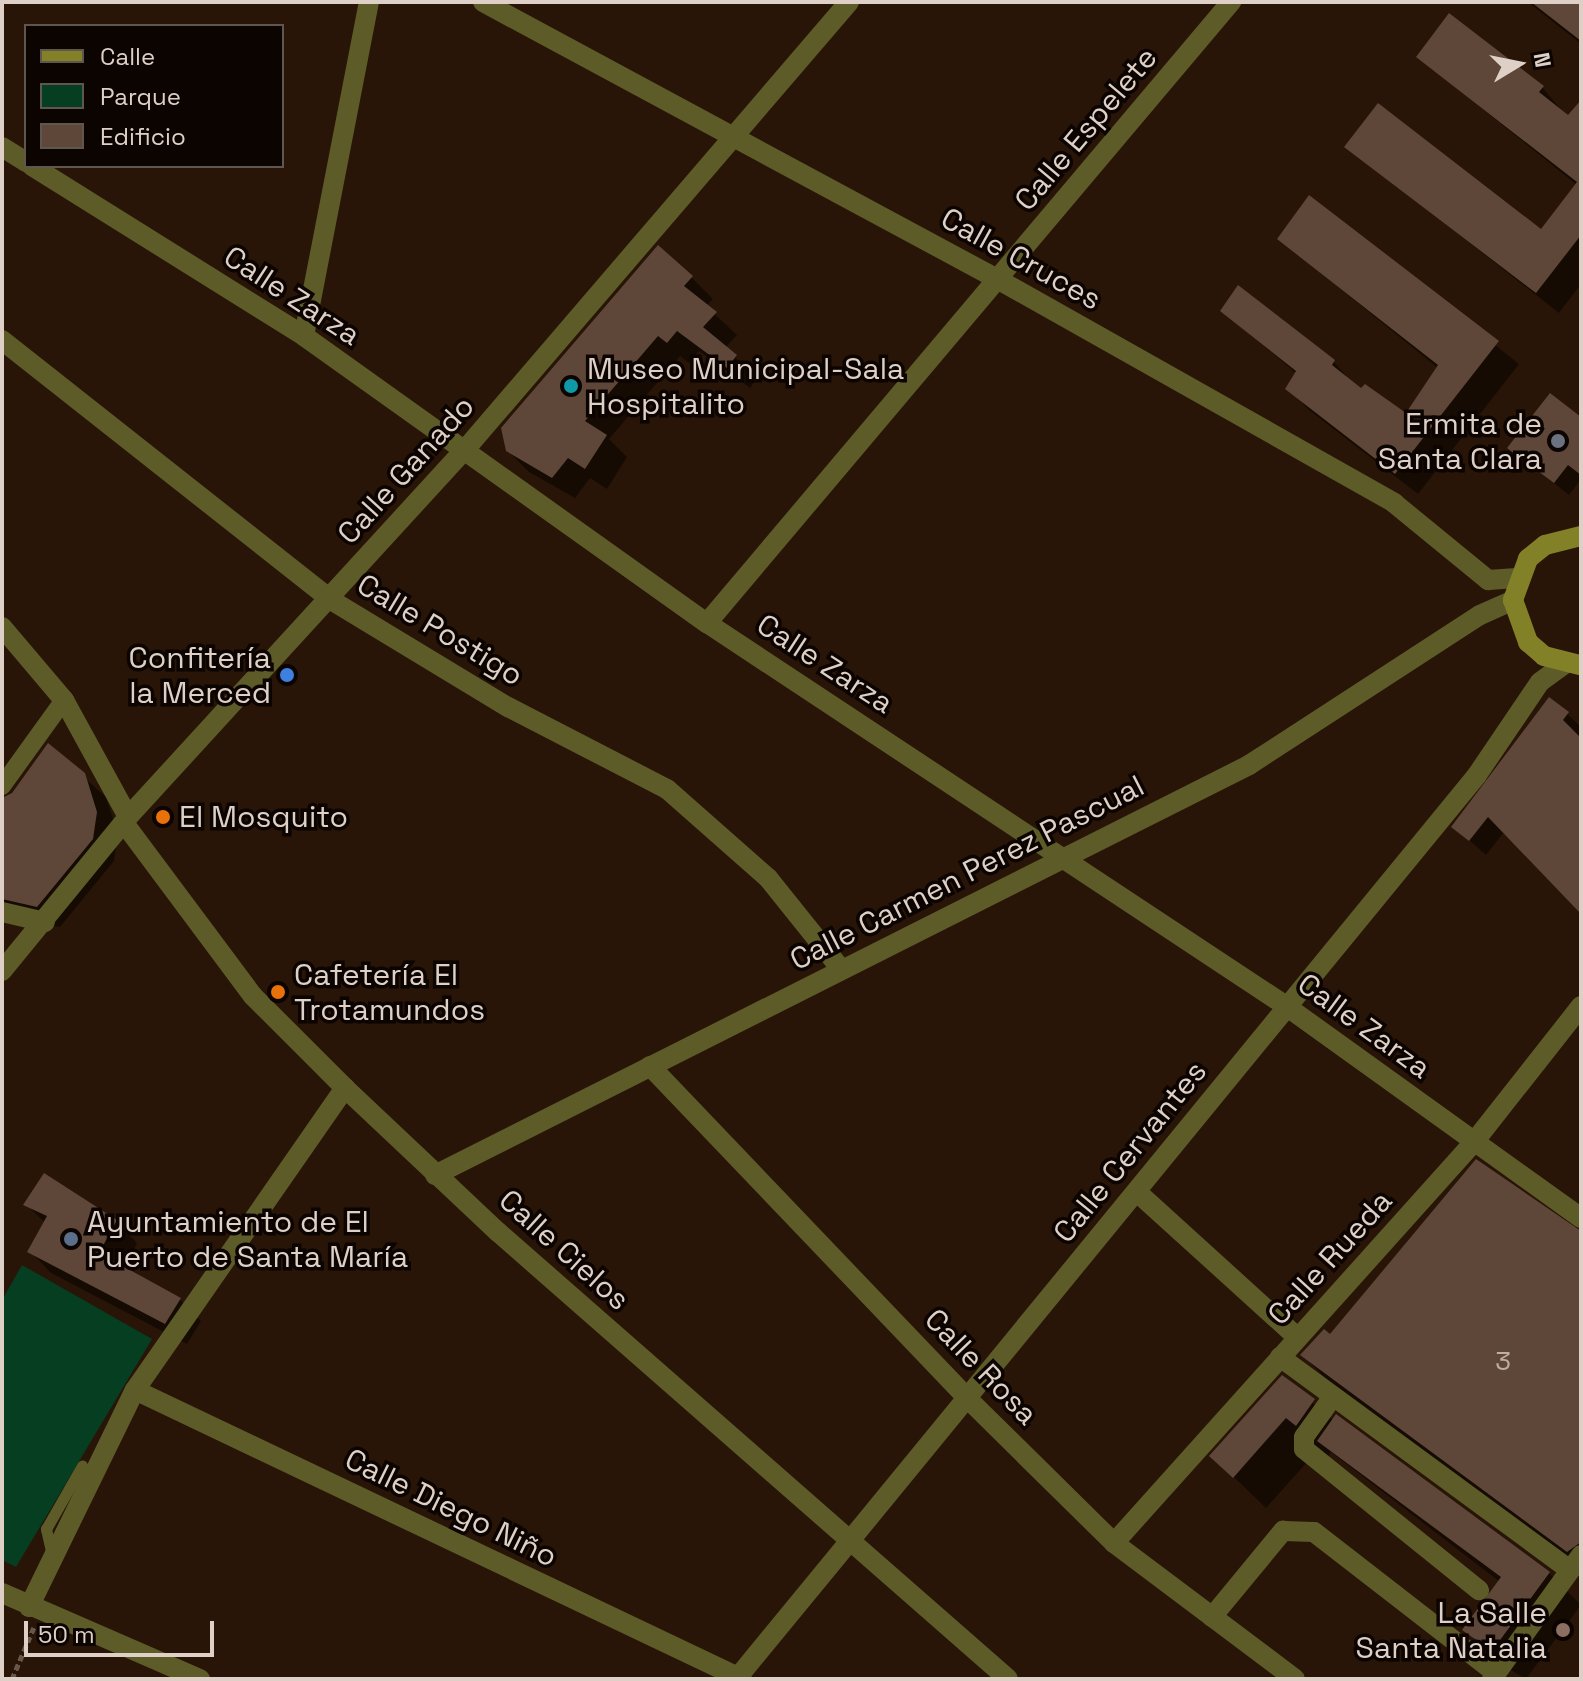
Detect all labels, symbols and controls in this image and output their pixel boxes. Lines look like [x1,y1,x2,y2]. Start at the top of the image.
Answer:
legend [24,24,284,168]
north arrow [1479,24,1559,104]
street label: Calle Espelete [1007,40,1165,218]
text: Calle [100,41,155,72]
text: N [1528,50,1558,70]
text: Parque [100,81,181,112]
text: Edificio [100,121,186,152]
street label: Calle Cruces [935,200,1107,318]
street label: Calle Zarza [217,239,367,353]
place label: Museo Municipal-Sala Hospitalito [587,351,904,422]
marker: Museo Municipal-Sala Hospitalito [562,377,580,395]
street label: Calle Ganado [330,389,482,551]
place label: Ermita de Santa Clara [1378,406,1542,476]
marker: Ermita de Santa Clara [1549,432,1567,450]
street label: Calle Postigo [351,566,529,694]
street label: Calle Zarza [750,607,900,721]
place label: Confitería la Merced [128,640,271,710]
marker: Confitería la Merced [278,666,296,684]
street label: Calle Carmen Perez Pascual [784,768,1150,978]
place label: El Mosquito [179,799,348,835]
marker: El Mosquito [154,808,172,826]
place label: Cafetería El Trotamundos [294,957,485,1028]
street label: Calle Zarza [1291,966,1437,1086]
marker: Cafetería El Trotamundos [269,983,287,1001]
street label: Calle Cervantes [1046,1054,1214,1250]
street label: Calle Cielos [491,1182,637,1318]
street label: Calle Rueda [1260,1183,1400,1333]
place label: Ayuntamiento de El Puerto de Santa María [87,1204,408,1274]
marker: Ayuntamiento de El Puerto de Santa María [62,1230,80,1248]
street label: Calle Rosa [917,1302,1045,1432]
house number: 3 [1495,1346,1511,1378]
street label: Calle Diego Niño [339,1441,563,1575]
place label: La Salle Santa Natalia [1356,1595,1547,1666]
scale bar [28,1605,218,1655]
text: 50 m [38,1619,95,1650]
marker: La Salle Santa Natalia [1554,1621,1572,1639]

